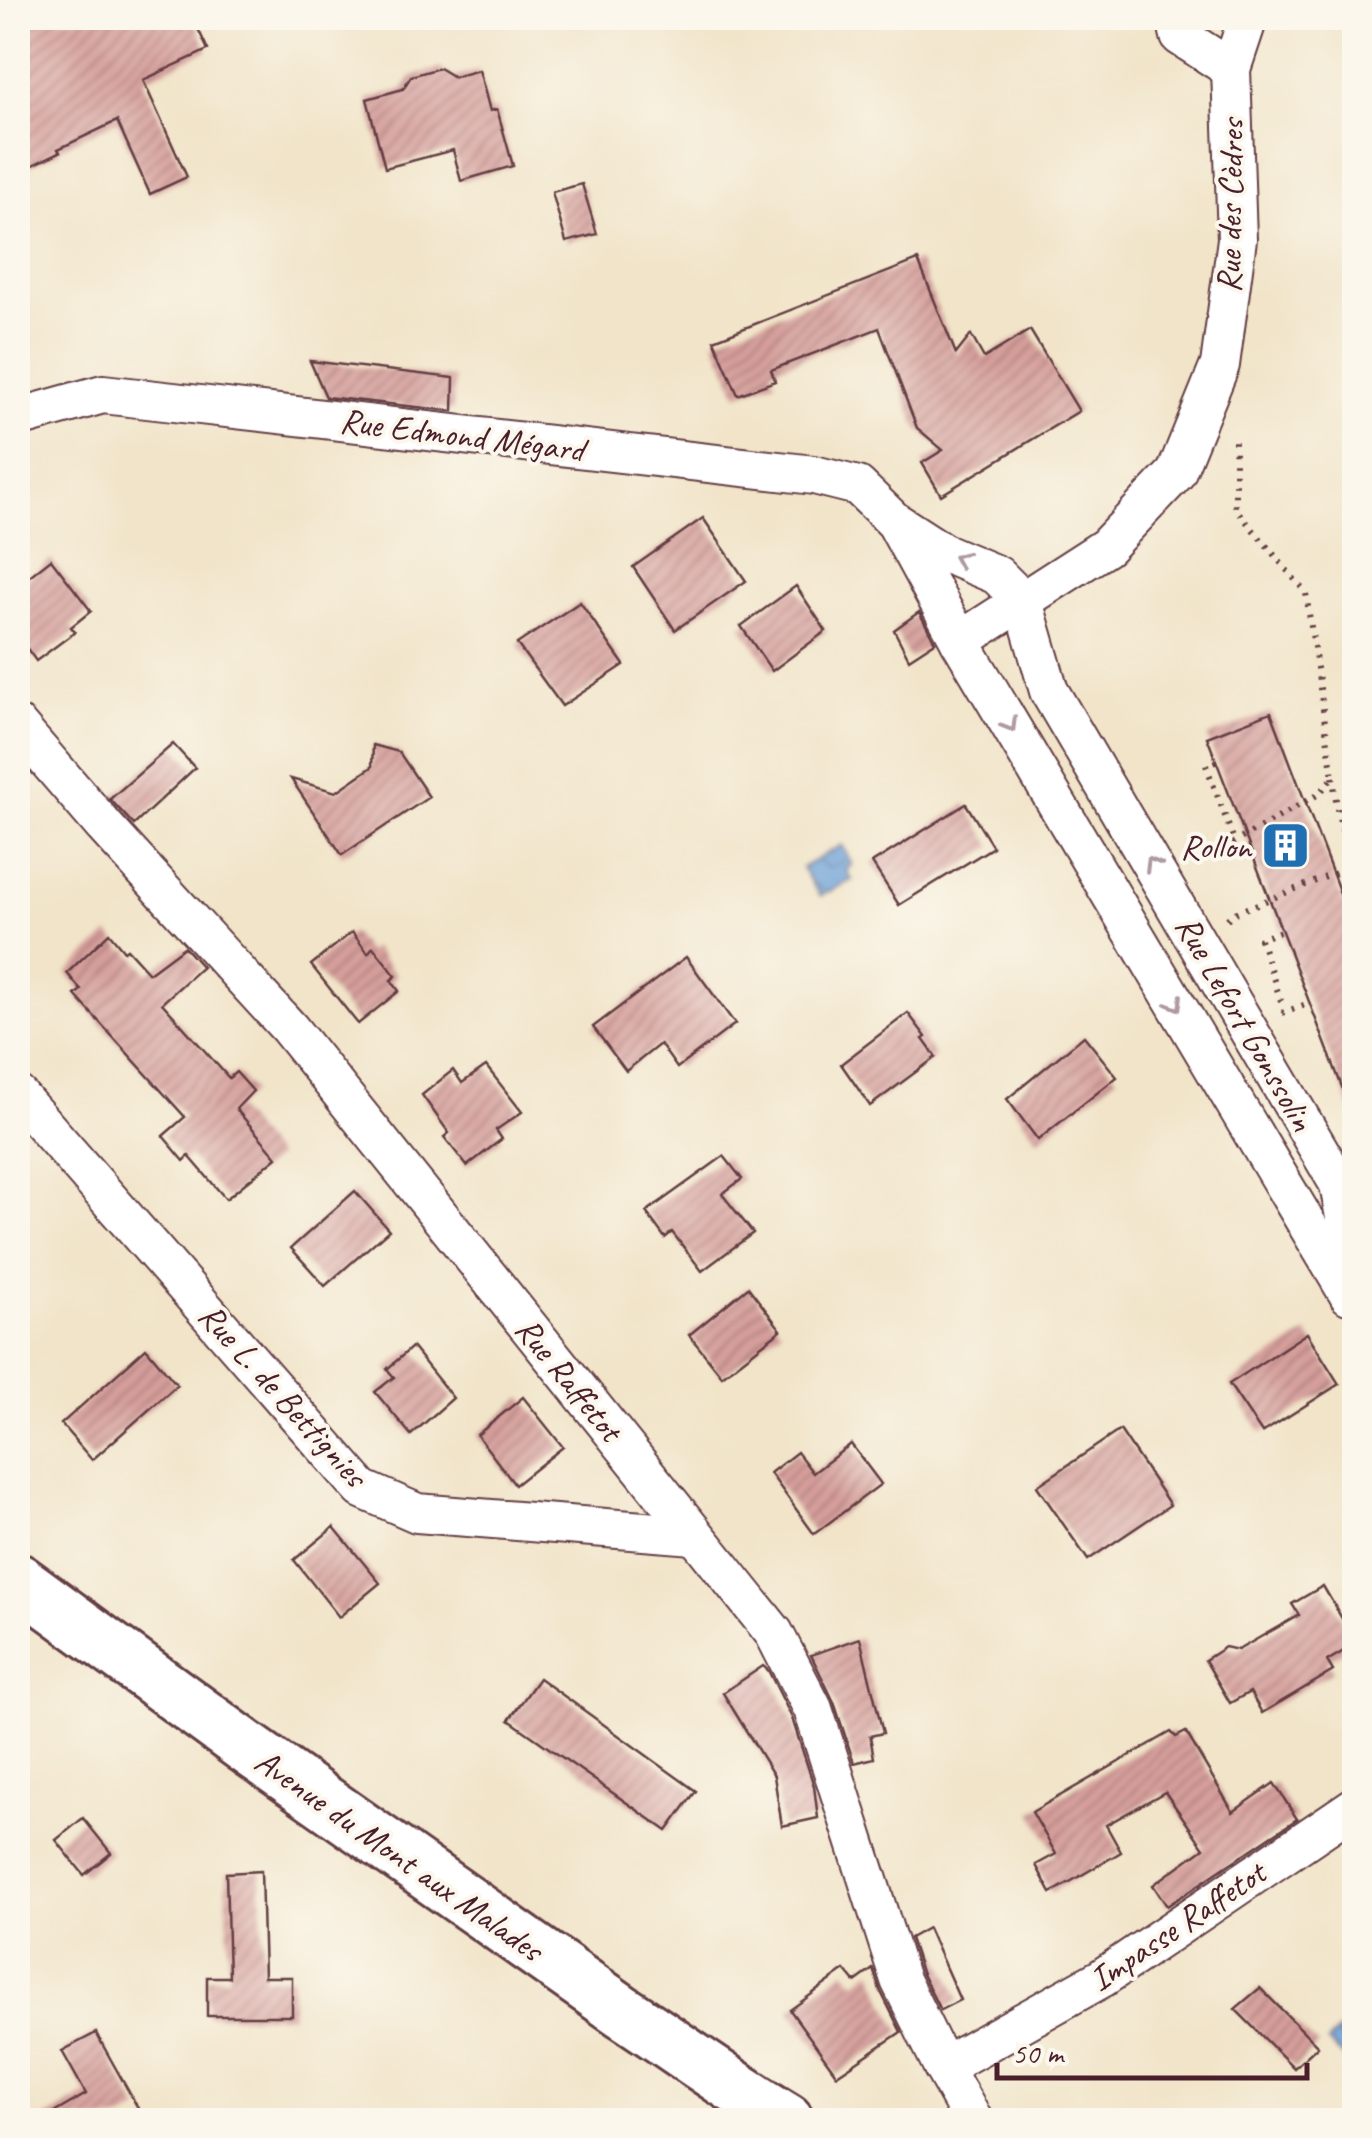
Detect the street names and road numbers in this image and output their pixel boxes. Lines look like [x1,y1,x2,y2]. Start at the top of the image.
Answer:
street label: Rue des Cèdres [1206,116,1254,293]
street label: Rue Edmond Mégard [338,398,592,473]
street label: Rue Lefort Gonssolin [1165,907,1325,1139]
street label: Rue L. de Bettignies [189,1294,379,1498]
street label: Rue Raffetot [505,1308,635,1453]
street label: Avenue du Mont aux Malades [246,1739,554,1973]
street label: Impasse Raffetot [1080,1849,1277,2001]

